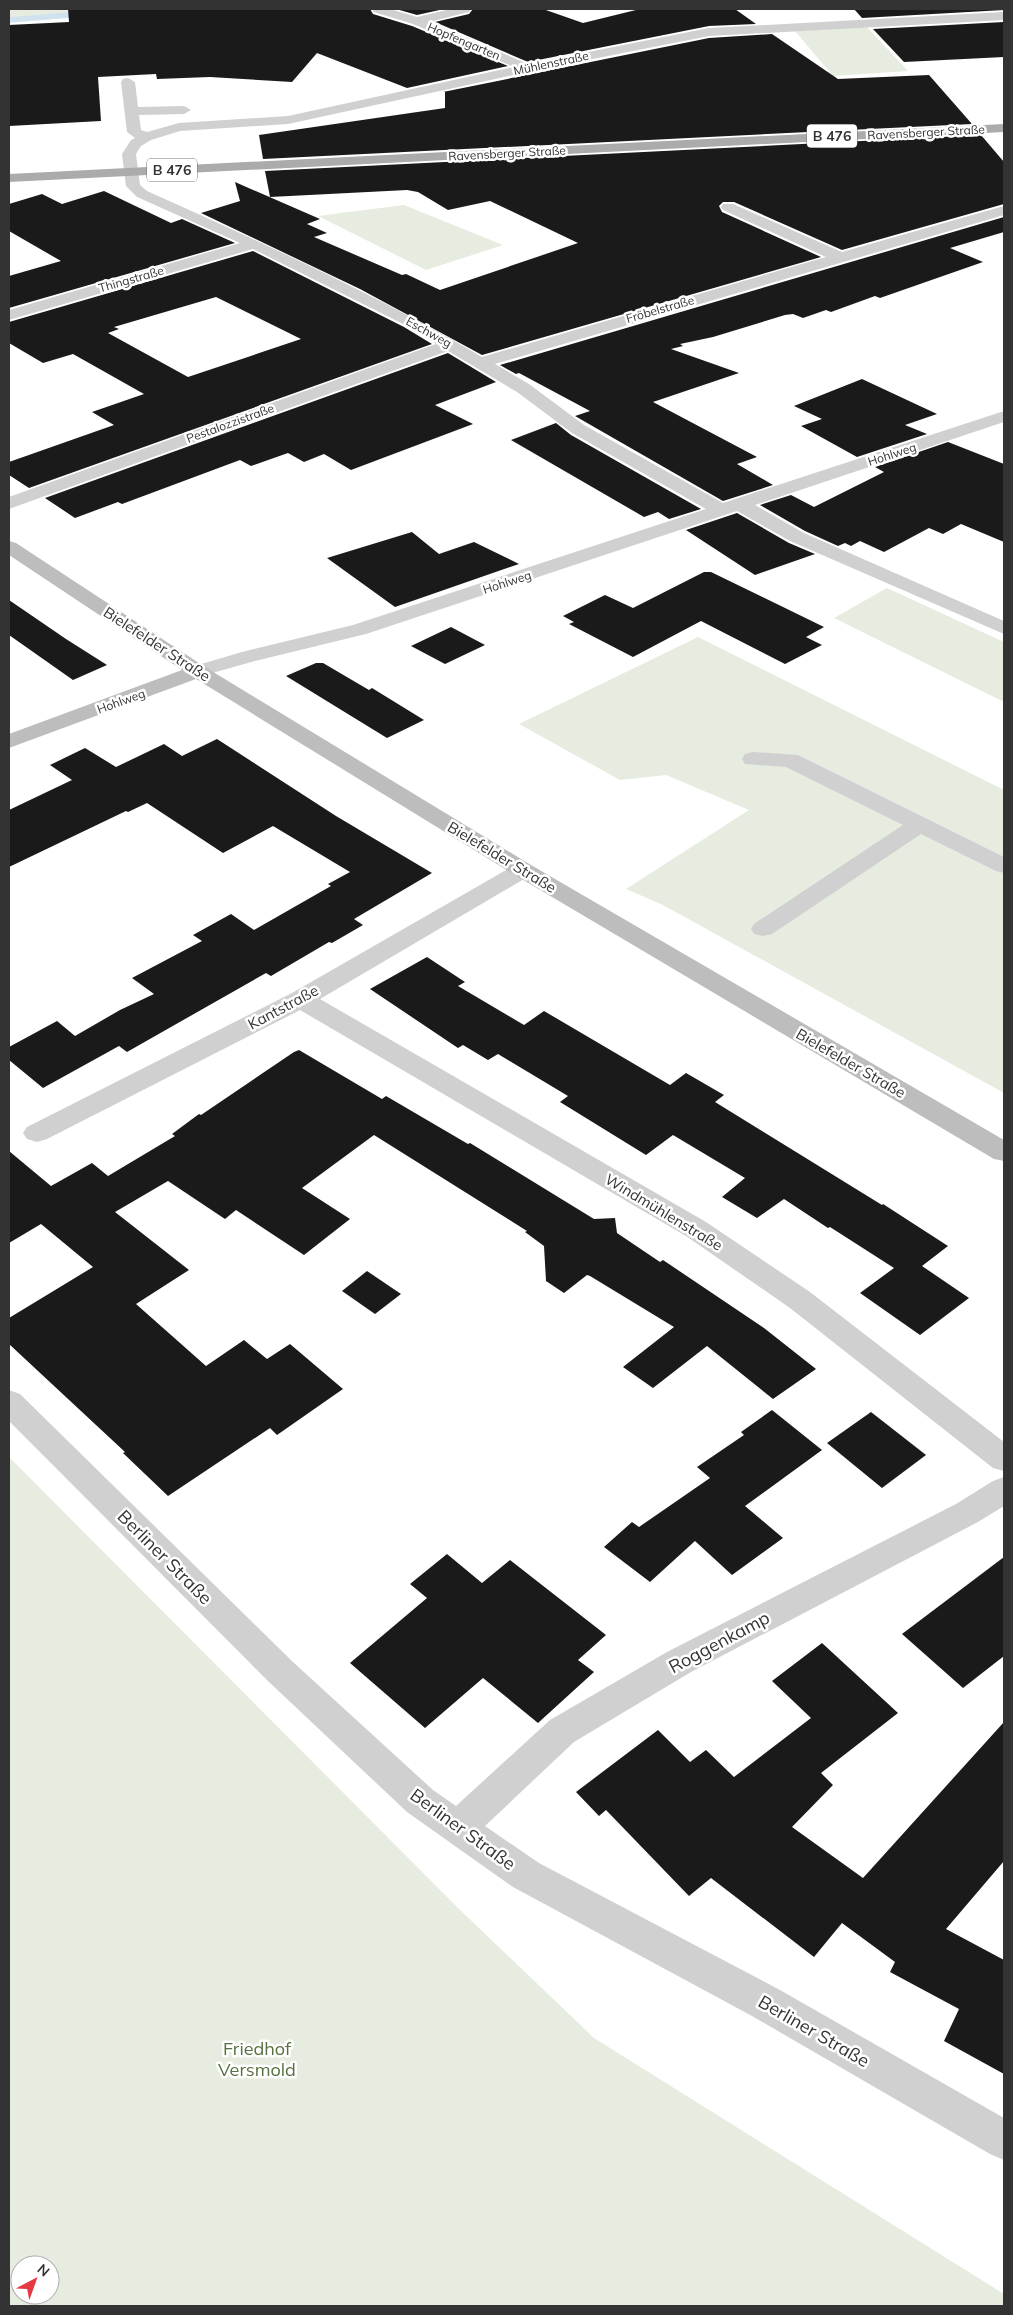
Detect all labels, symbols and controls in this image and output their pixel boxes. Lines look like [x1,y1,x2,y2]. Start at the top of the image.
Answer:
street label: Hopfengarten [425,19,503,63]
street label: Mühlenstraße [512,48,590,78]
street label: Ravensberger Straße [867,121,985,143]
road number: B 476 [807,124,857,148]
street label: Ravensberger Straße [448,142,566,164]
road number: B 476 [147,158,197,182]
street label: Thingstraße [97,263,165,295]
street label: Fröbelstraße [624,292,696,326]
street label: Eschweg [404,313,454,351]
street label: Pestalozzistraße [184,400,276,446]
street label: Hohlweg [866,439,918,469]
street label: Hohlweg [481,567,533,597]
street label: Bielefelder Straße [100,602,214,686]
street label: Hohlweg [95,685,147,717]
street label: Bielefelder Straße [444,817,560,897]
street label: Kantstraße [244,980,322,1034]
street label: Bielefelder Straße [793,1024,909,1102]
street label: Windmühlenstraße [602,1169,726,1255]
street label: Berliner Straße [113,1505,217,1609]
street label: Roggenkamp [665,1606,773,1678]
street label: Berliner Straße [406,1783,520,1875]
street label: Berliner Straße [754,1990,874,2072]
park label: Friedhof Versmold [218,2037,296,2081]
north arrow [10,2255,60,2305]
text: N [34,2260,53,2280]

